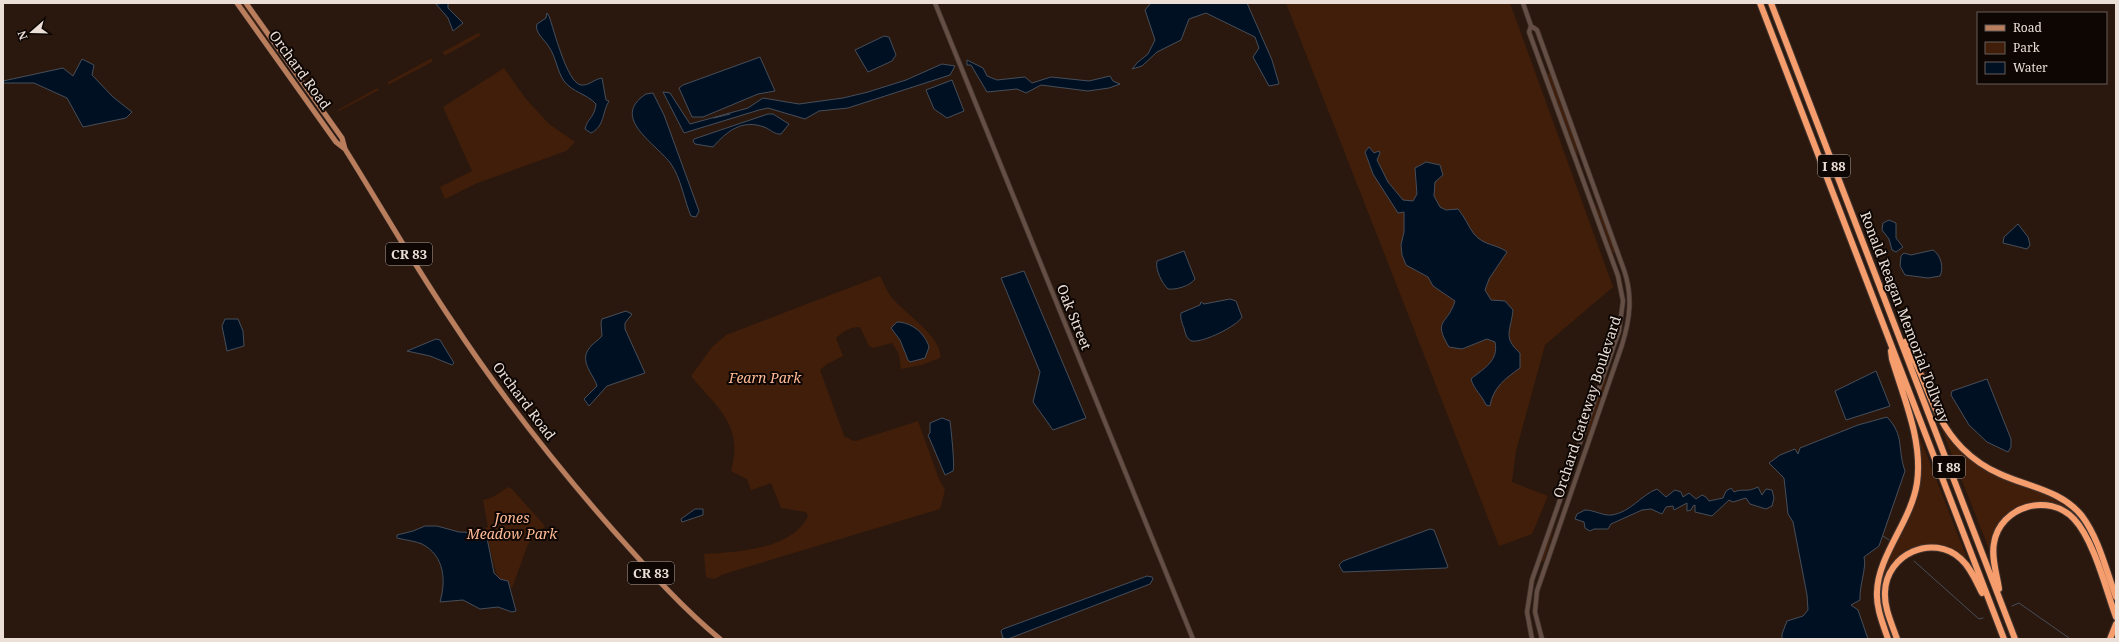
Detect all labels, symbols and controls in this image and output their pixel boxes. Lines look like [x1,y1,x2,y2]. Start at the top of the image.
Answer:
north arrow [12,12,52,52]
legend [1977,12,2107,84]
text: Road [2013,19,2043,36]
street label: Orchard Road [265,26,336,113]
text: N [13,29,31,42]
text: Park [2013,39,2041,56]
text: Water [2013,59,2048,76]
road number: I 88 [1818,155,1850,177]
street label: Ronald Reagan Memorial Tollway [1856,209,1955,425]
road number: CR 83 [386,243,432,265]
street label: Oak Street [1053,281,1096,352]
street label: Orchard Gateway Boulevard [1548,313,1625,500]
street label: Orchard Road [489,358,560,444]
park label: Fearn Park [728,368,802,387]
road number: I 88 [1933,456,1965,478]
park label: Jones Meadow Park [466,508,558,543]
road number: CR 83 [628,562,674,584]

